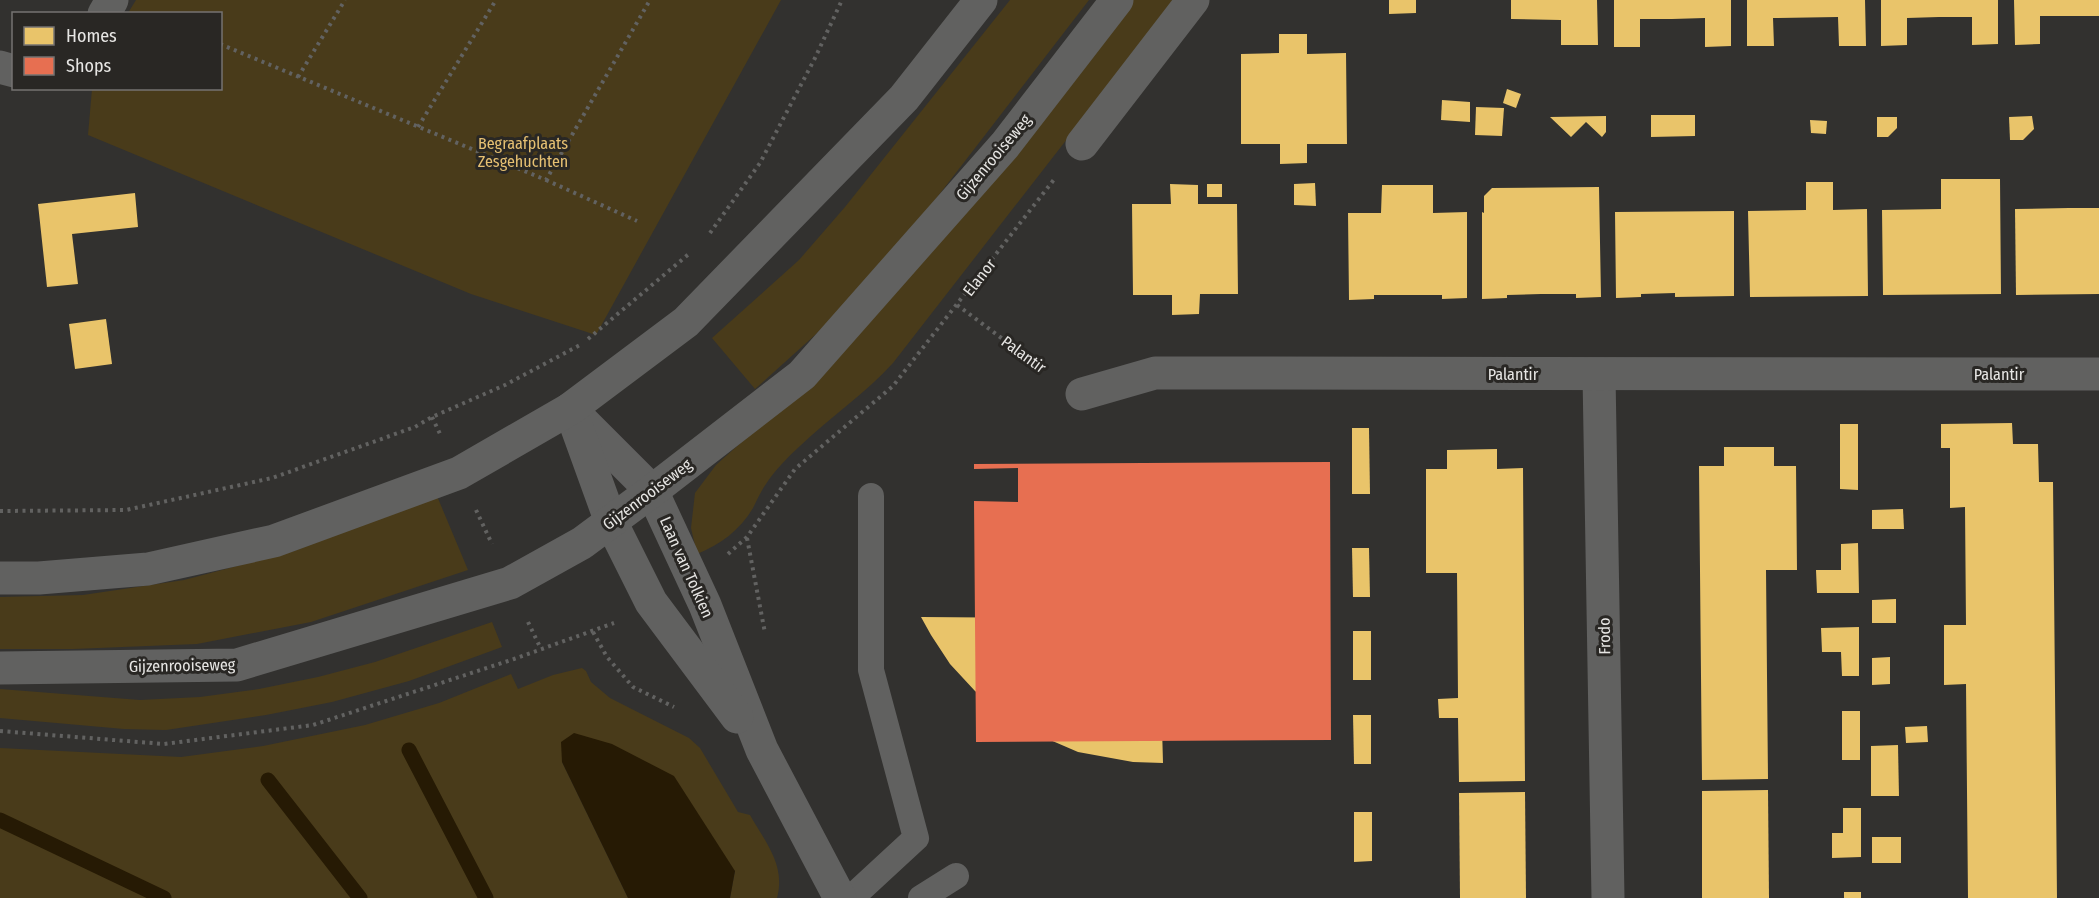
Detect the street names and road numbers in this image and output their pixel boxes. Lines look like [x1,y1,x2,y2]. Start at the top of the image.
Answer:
street label: Gijzenrooiseweg [952,110,1035,204]
street label: Elanor [959,255,1000,300]
street label: Palantir [998,332,1050,377]
street label: Palantir [1488,365,1539,384]
street label: Palantir [1974,365,2025,384]
street label: Gijzenrooiseweg [599,455,696,534]
street label: Laan van Tolkien [656,514,717,621]
street label: Frodo [1595,617,1614,655]
street label: Gijzenrooiseweg [129,655,236,676]

